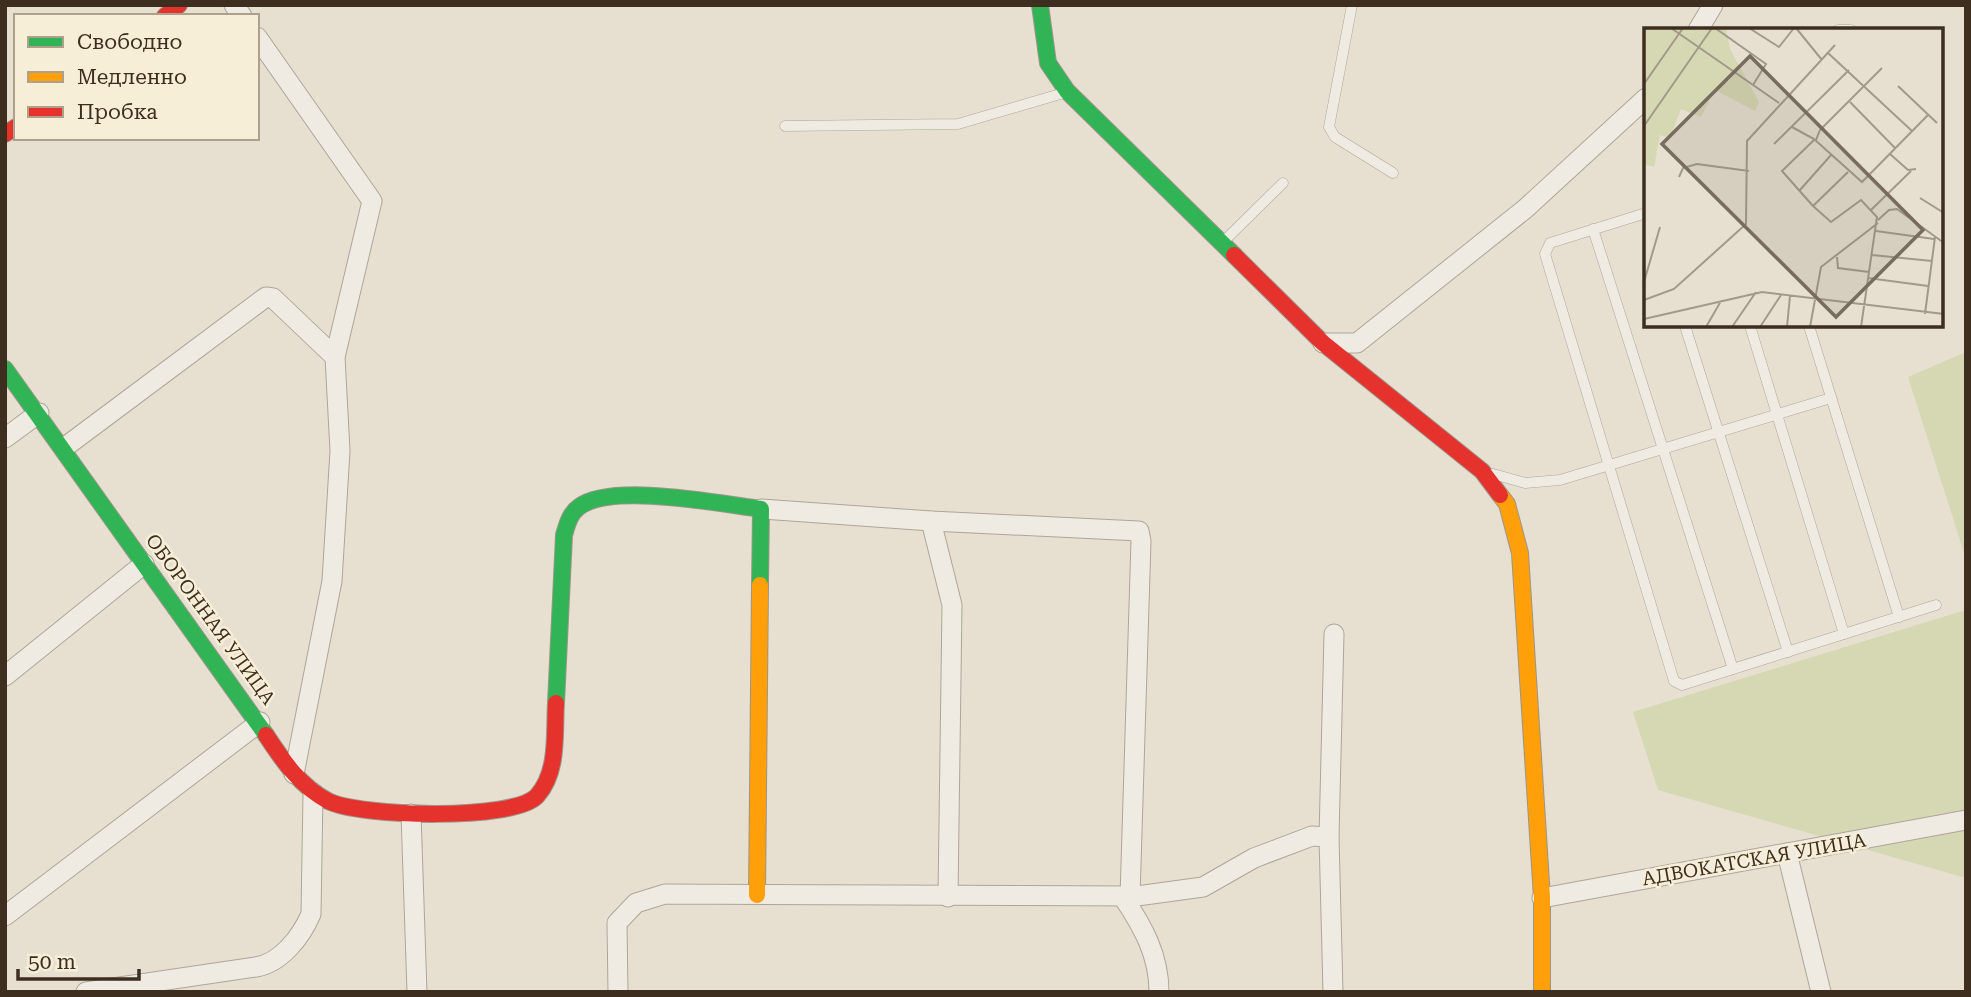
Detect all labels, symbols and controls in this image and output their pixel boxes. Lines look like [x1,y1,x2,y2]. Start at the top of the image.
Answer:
legend [14,14,259,140]
inset map [1644,28,1943,327]
text: Свободно [77,30,183,54]
text: Медленно [77,65,187,89]
text: Пробка [77,100,158,124]
street label: ОБОРОННАЯ УЛИЦА [141,529,281,710]
street label: АДВОКАТСКАЯ УЛИЦА [1640,828,1868,891]
scale bar [18,937,138,981]
text: 50 m [28,950,76,974]

